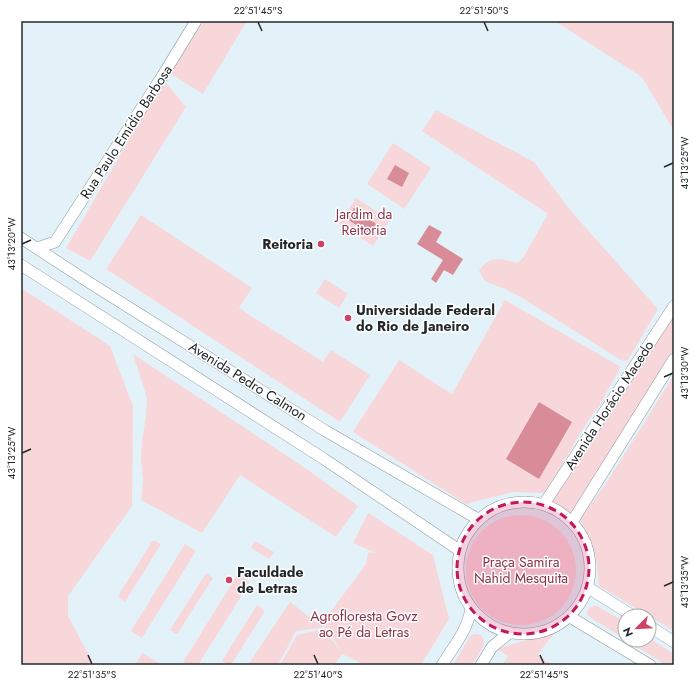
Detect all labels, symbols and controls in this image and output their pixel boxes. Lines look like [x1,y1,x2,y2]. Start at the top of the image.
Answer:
text: 22°51'45"S [234,3,283,18]
text: 22°51'50"S [460,3,509,18]
street label: Rua Paulo Emídio Barbosa [75,61,177,203]
text: 43°13'25"W [677,137,692,189]
park label: Jardim da Reitoria [334,204,392,240]
text: 43°13'20"W [4,217,19,271]
place label: Reitoria [262,234,313,254]
marker: Reitoria [316,239,326,249]
place label: Universidade Federal do Rio de Janeiro [356,300,495,336]
marker: Universidade Federal do Rio de Janeiro [343,313,353,323]
street label: Avenida Pedro Calmon [185,336,311,426]
street label: Avenida Horácio Macedo [560,336,659,474]
text: 43°13'30"W [677,346,692,399]
text: 43°13'25"W [4,427,19,479]
park label: Praça Samira Nahid Mesquita [474,552,568,588]
text: 43°13'35"W [677,556,692,608]
place label: Faculdade de Letras [237,562,303,598]
marker: Faculdade de Letras [224,575,234,585]
park label: Agrofloresta Govz ao Pé da Letras [310,606,418,642]
north arrow [617,608,657,648]
text: N [619,625,637,639]
text: 22°51'35"S [68,667,117,682]
text: 22°51'40"S [293,667,343,682]
text: 22°51'45"S [520,667,569,682]

